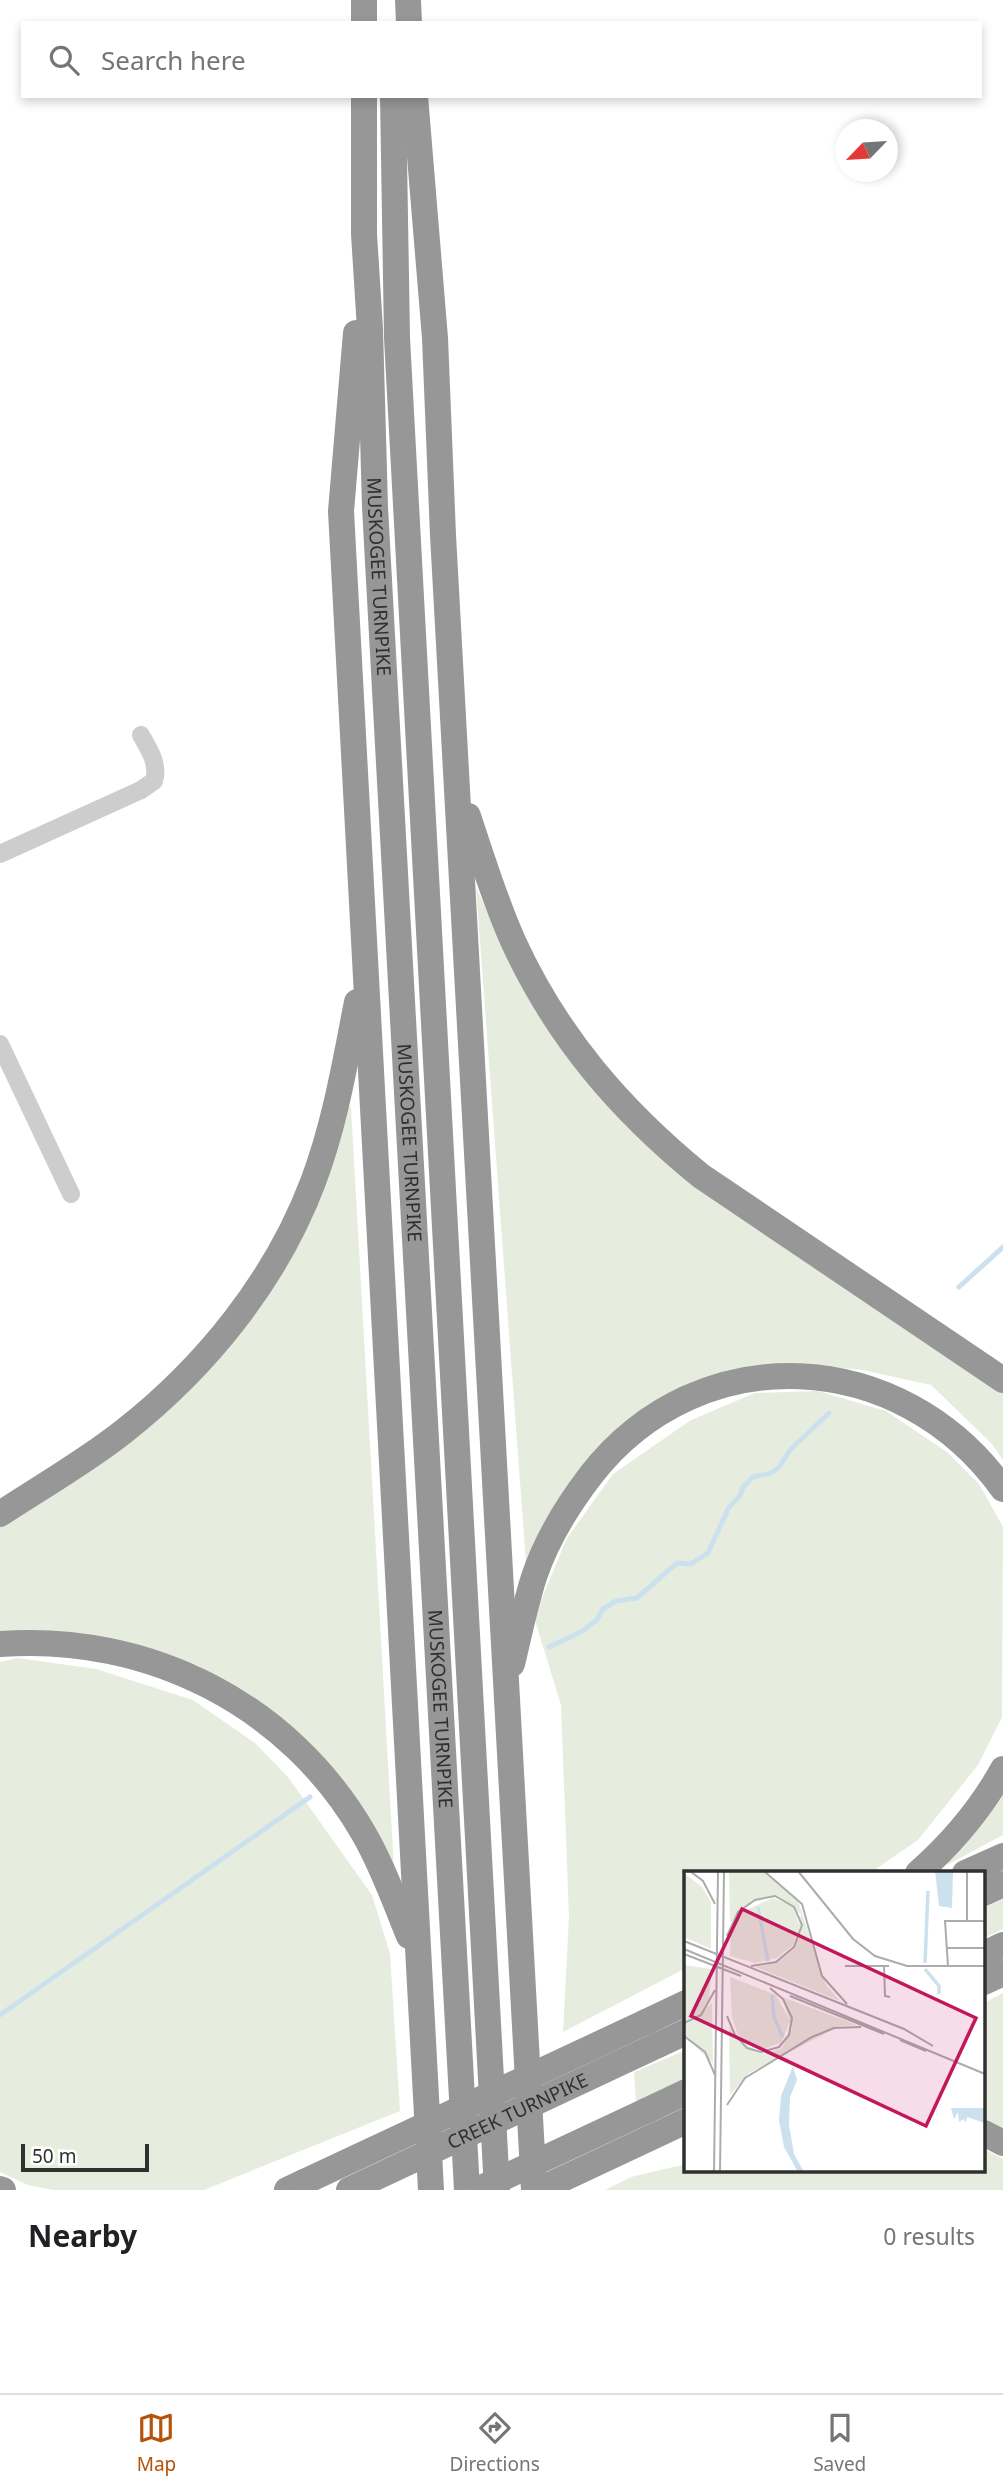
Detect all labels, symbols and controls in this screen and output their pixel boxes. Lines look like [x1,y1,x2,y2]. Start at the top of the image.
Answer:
search box [21,21,982,98]
icon: search [45,41,83,79]
text: Search here [101,42,246,78]
north arrow [835,119,898,182]
street label: MUSKOGEE TURNPIKE [361,477,397,677]
street label: MUSKOGEE TURNPIKE [391,1043,428,1243]
street label: MUSKOGEE TURNPIKE [422,1609,459,1809]
inset map [684,1871,986,2172]
street label: CREEK TURNPIKE [443,2067,592,2155]
scale bar [21,2141,149,2173]
text: 50 m [32,2143,76,2169]
text: Nearby [28,2215,137,2256]
text: 0 results [883,2220,975,2252]
tab: Map [137,2409,176,2477]
tab: Directions [450,2409,540,2477]
tab: Saved [813,2409,866,2477]

